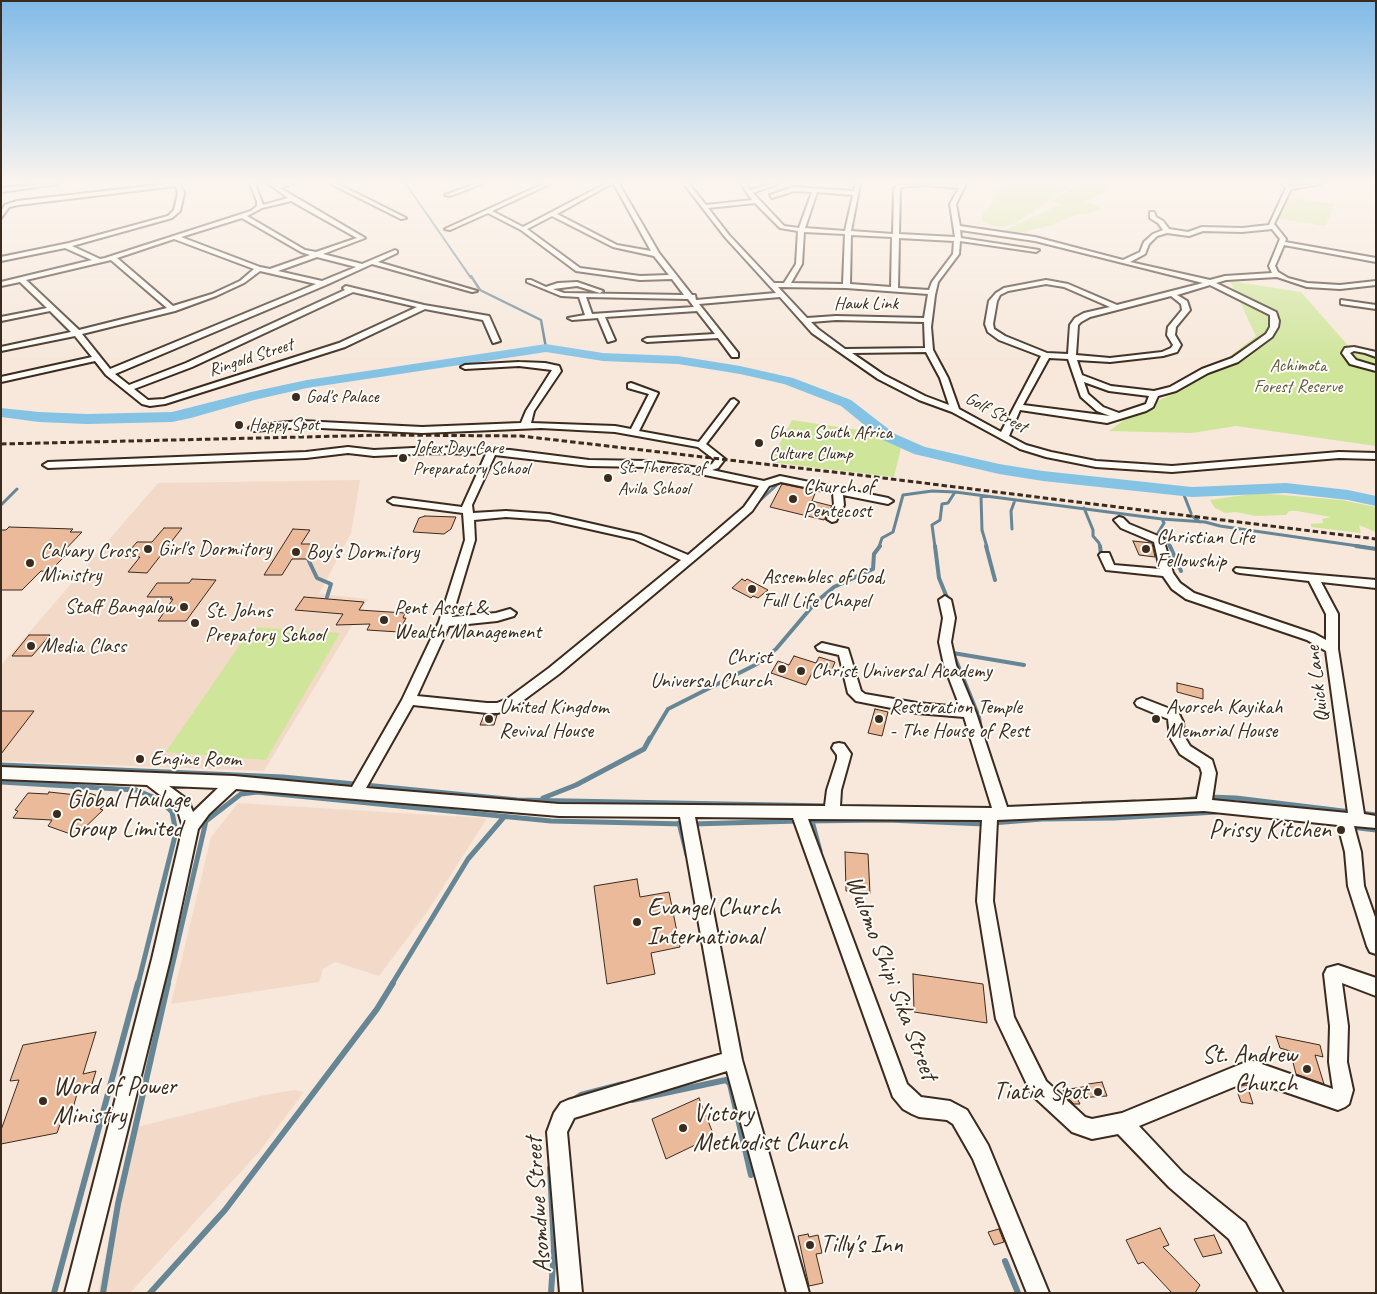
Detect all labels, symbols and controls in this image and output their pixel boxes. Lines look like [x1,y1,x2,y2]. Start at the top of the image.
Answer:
street label: Hawk Link [834,293,898,315]
street label: Ringold Street [206,334,296,382]
park label: Achimota Forest Reserve [1254,355,1342,398]
place label: God's Palace [306,386,379,408]
street label: Golf Street [961,388,1031,438]
marker: God's Palace [290,391,302,403]
place label: Happy Spot [249,414,319,436]
marker: Happy Spot [233,419,245,431]
place label: Ghana South Africa Culture Clump [769,422,892,464]
place label: Jofex Day Care Preparatory School [413,437,530,479]
marker: Ghana South Africa Culture Clump [753,437,765,449]
marker: Jofex Day Care Preparatory School [397,452,409,464]
place label: St. Theresa of Avila School [618,457,706,499]
marker: St. Theresa of Avila School [602,472,614,484]
place label: Church of Pentecost [803,474,874,524]
marker: Church of Pentecost [787,493,799,505]
place label: Christian Life Fellowship [1156,524,1255,574]
place label: Girl's Dormitory [158,536,271,562]
place label: Calvary Cross Ministry [40,538,137,588]
place label: Boy's Dormitory [306,539,419,565]
marker: Girl's Dormitory [142,543,154,555]
marker: Christian Life Fellowship [1140,543,1152,555]
marker: Boy's Dormitory [290,546,302,558]
marker: Calvary Cross Ministry [24,557,36,569]
place label: Assembles of God, Full Life Chapel [762,564,886,614]
marker: Assembles of God, Full Life Chapel [746,583,758,595]
place label: Staff Bangalow [64,594,174,620]
place label: Pent Asset & Wealth Management [394,595,541,645]
place label: St. Johns Prepatory School [205,598,325,648]
marker: Staff Bangalow [178,601,190,613]
marker: Pent Asset & Wealth Management [378,614,390,626]
marker: St. Johns Prepatory School [189,617,201,629]
place label: Media Class [41,633,126,659]
marker: Media Class [25,640,37,652]
place label: Christ Universal Church [650,644,772,694]
street label: Quick Lane [1301,644,1335,724]
place label: Christ Universal Academy [811,658,992,684]
marker: Christ Universal Church [776,663,788,675]
marker: Christ Universal Academy [795,665,807,677]
place label: United Kingdom Revival House [499,694,609,744]
place label: Restoration Temple - The House of Rest [889,694,1029,744]
place label: Avorseh Kayikah Memorial House [1166,694,1282,744]
marker: United Kingdom Revival House [483,713,495,725]
marker: Restoration Temple - The House of Rest [873,713,885,725]
marker: Avorseh Kayikah Memorial House [1150,713,1162,725]
place label: Engine Room [150,746,241,772]
marker: Engine Room [134,753,146,765]
place label: Global Haulage Group Limited [67,785,189,844]
marker: Global Haulage Group Limited [51,808,63,820]
place label: Prissy Kitchen [1209,815,1331,845]
marker: Prissy Kitchen [1335,824,1347,836]
street label: Wulomo Shipi Sika Street [838,871,944,1085]
place label: Evangel Church International [647,893,780,952]
marker: Evangel Church International [631,916,643,928]
place label: St. Andrew Church [1202,1040,1297,1099]
marker: St. Andrew Church [1301,1063,1313,1075]
place label: Word of Power Ministry [53,1072,176,1131]
place label: Tiatia Spot [993,1077,1088,1107]
marker: Tiatia Spot [1092,1086,1104,1098]
marker: Word of Power Ministry [37,1095,49,1107]
place label: Victory Methodist Church [693,1099,847,1158]
marker: Victory Methodist Church [677,1122,689,1134]
street label: Asomdwe Street [519,1136,559,1274]
place label: Tilly's Inn [820,1230,903,1260]
marker: Tilly's Inn [804,1239,816,1251]

